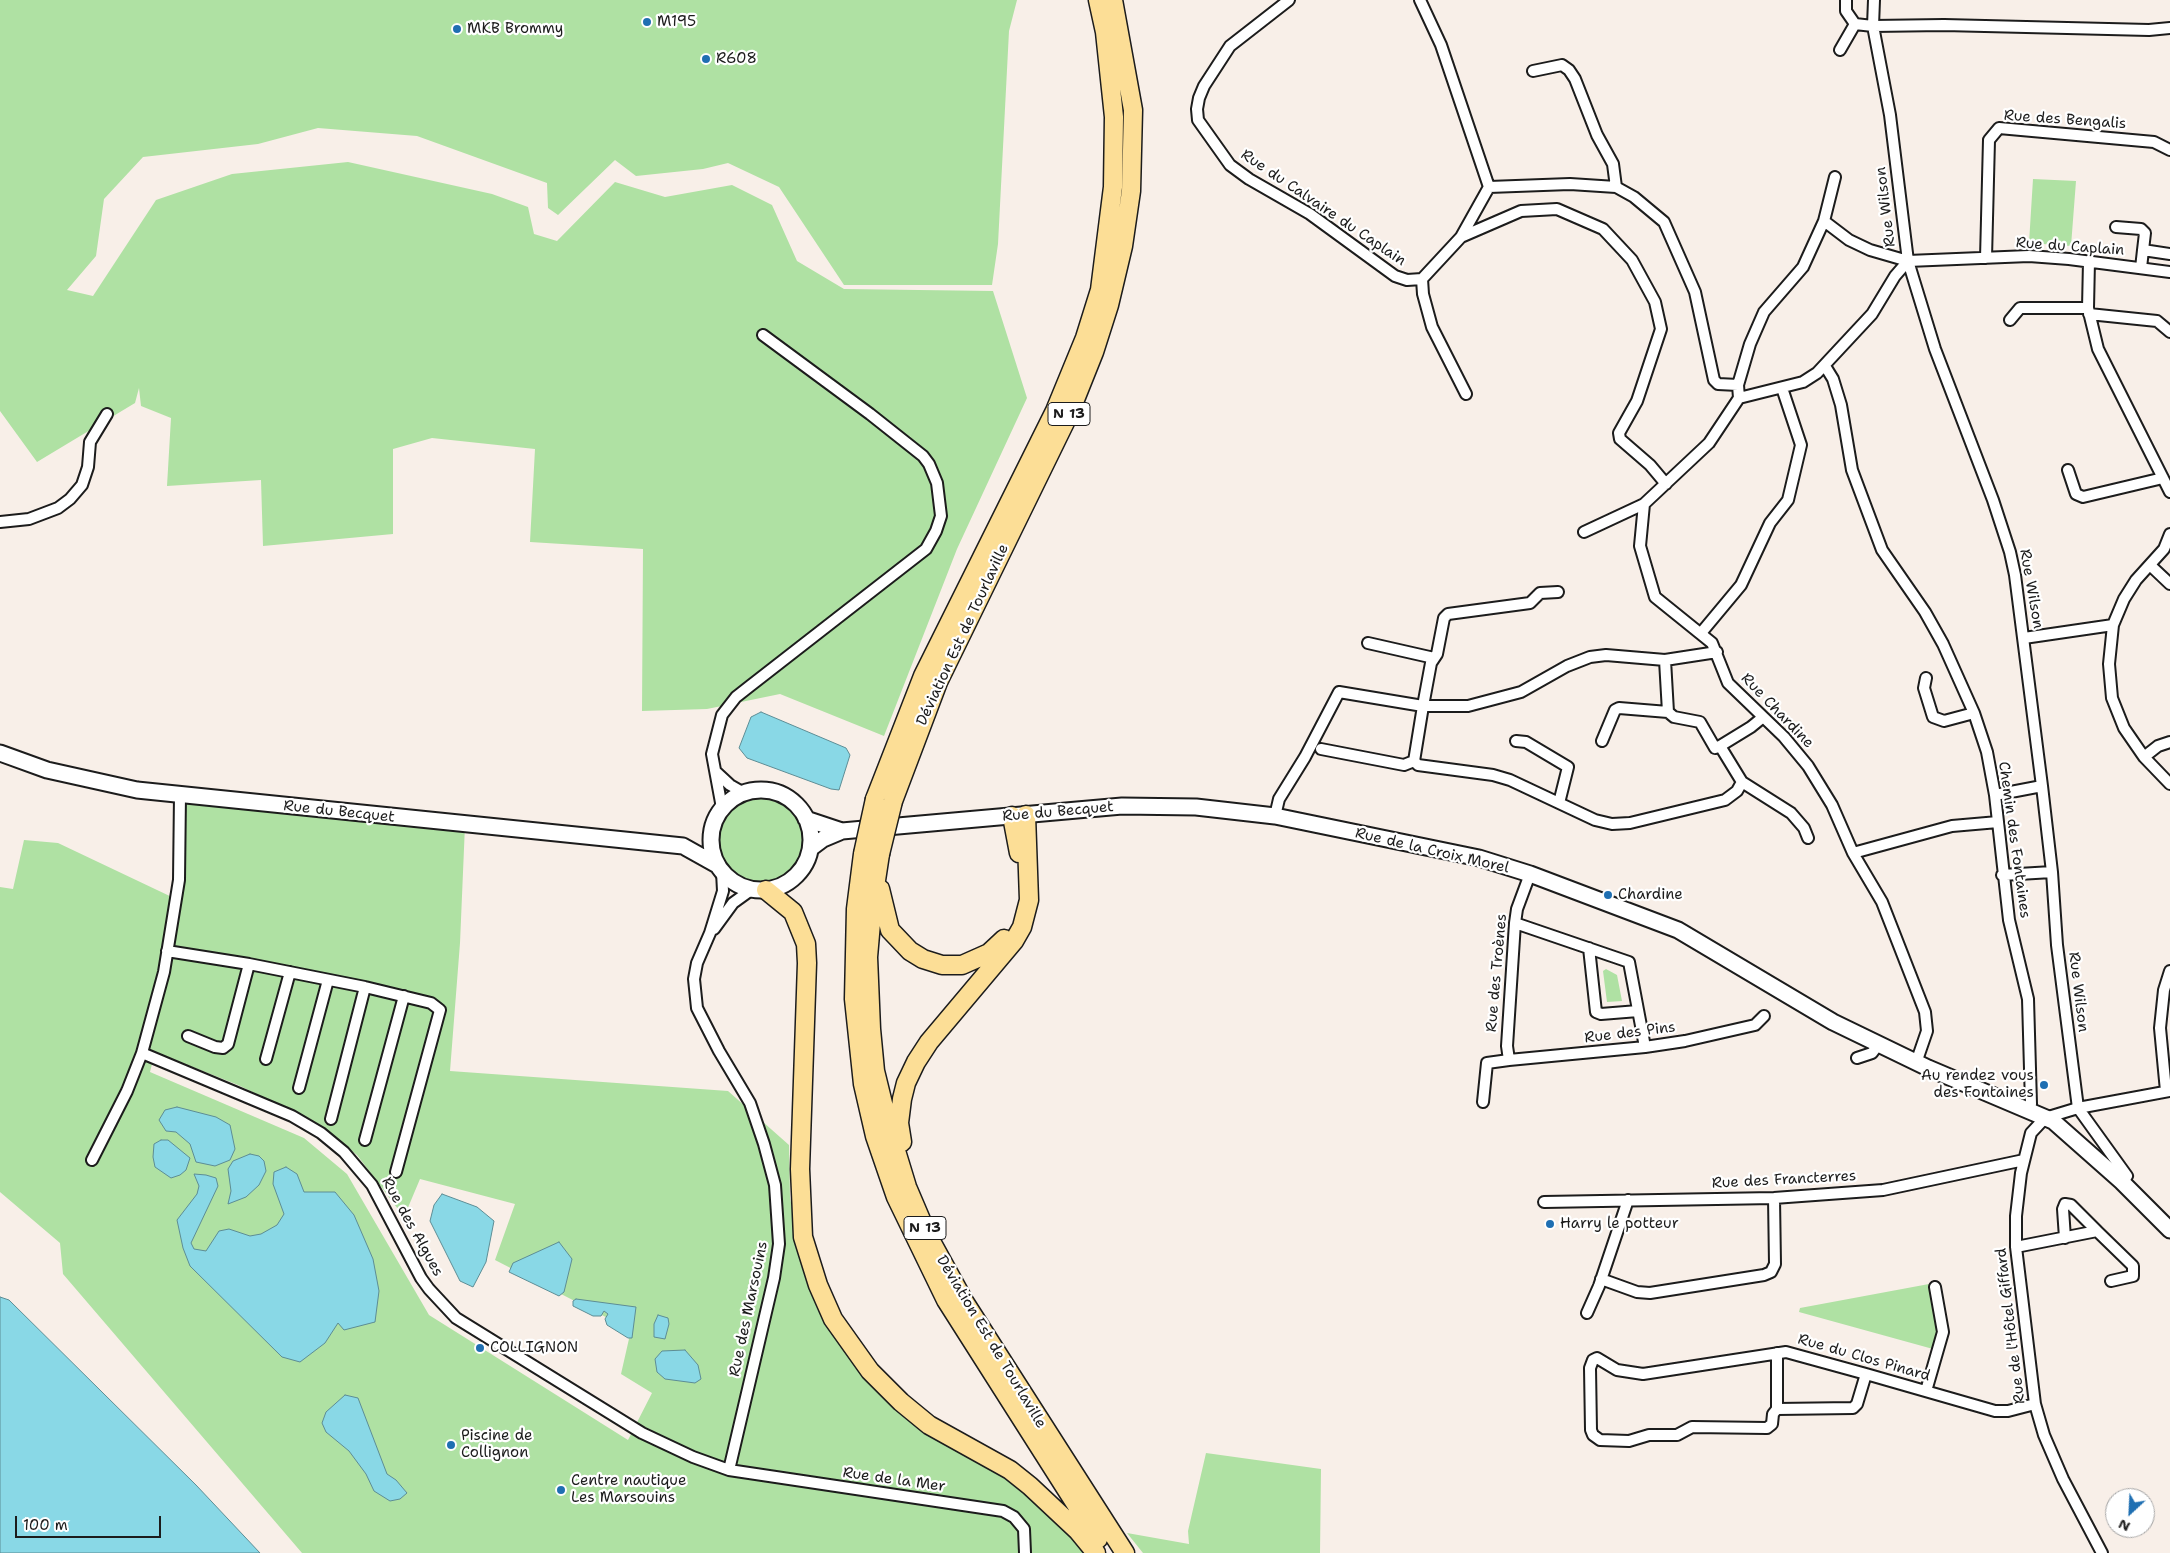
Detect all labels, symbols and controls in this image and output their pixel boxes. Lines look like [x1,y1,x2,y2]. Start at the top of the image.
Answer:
place label: M195 [657,13,696,31]
marker: M195 [641,16,653,28]
place label: MKB Brommy [467,20,563,38]
marker: MKB Brommy [451,23,463,35]
place label: R608 [716,50,757,68]
marker: R608 [700,53,712,65]
street label: Rue des Bengalis [2003,107,2127,133]
street label: Rue du Calvaire du Caplain [1237,146,1409,270]
street label: Rue Wilson [1872,166,1900,248]
street label: Rue du Caplain [2015,234,2125,260]
road number: N 13 [1048,402,1090,426]
street label: Déviation Est de Tourlaville [913,541,1013,729]
street label: Rue Wilson [2015,548,2047,630]
street label: Rue Chardine [1737,670,1817,752]
street label: Chemin des Fontaines [1994,761,2034,919]
street label: Rue du Becquet [282,797,396,827]
street label: Rue du Becquet [1002,798,1114,826]
street label: Rue de la Croix Morel [1353,825,1511,877]
place label: Chardine [1618,886,1683,904]
marker: Chardine [1602,889,1614,901]
street label: Rue des Troènes [1483,913,1511,1033]
street label: Rue Wilson [2064,951,2092,1033]
street label: Rue des Pins [1583,1018,1677,1048]
place label: Au rendez vous des Fontaines [1921,1067,2034,1102]
marker: Au rendez vous des Fontaines [2038,1079,2050,1091]
street label: Rue des Francterres [1711,1167,1857,1193]
street label: Rue des Algues [377,1174,447,1280]
place label: Harry le potteur [1560,1215,1679,1233]
road number: N 13 [904,1216,946,1240]
marker: Harry le potteur [1544,1218,1556,1230]
street label: Rue des Marsouins [726,1240,772,1378]
street label: Rue de l'Hôtel Giffard [1992,1247,2030,1405]
street label: Déviation Est de Tourlaville [932,1252,1050,1432]
street label: Rue du Clos Pinard [1796,1330,1932,1386]
place label: COLLIGNON [490,1339,578,1357]
marker: COLLIGNON [474,1342,486,1354]
place label: Piscine de Collignon [461,1427,533,1462]
marker: Piscine de Collignon [445,1439,457,1451]
street label: Rue de la Mer [841,1464,947,1496]
place label: Centre nautique Les Marsouins [571,1472,686,1507]
marker: Centre nautique Les Marsouins [555,1484,567,1496]
north arrow [2105,1488,2155,1538]
scale bar [18,1506,164,1538]
text: 100 m [23,1515,68,1535]
text: N [2115,1515,2133,1536]

